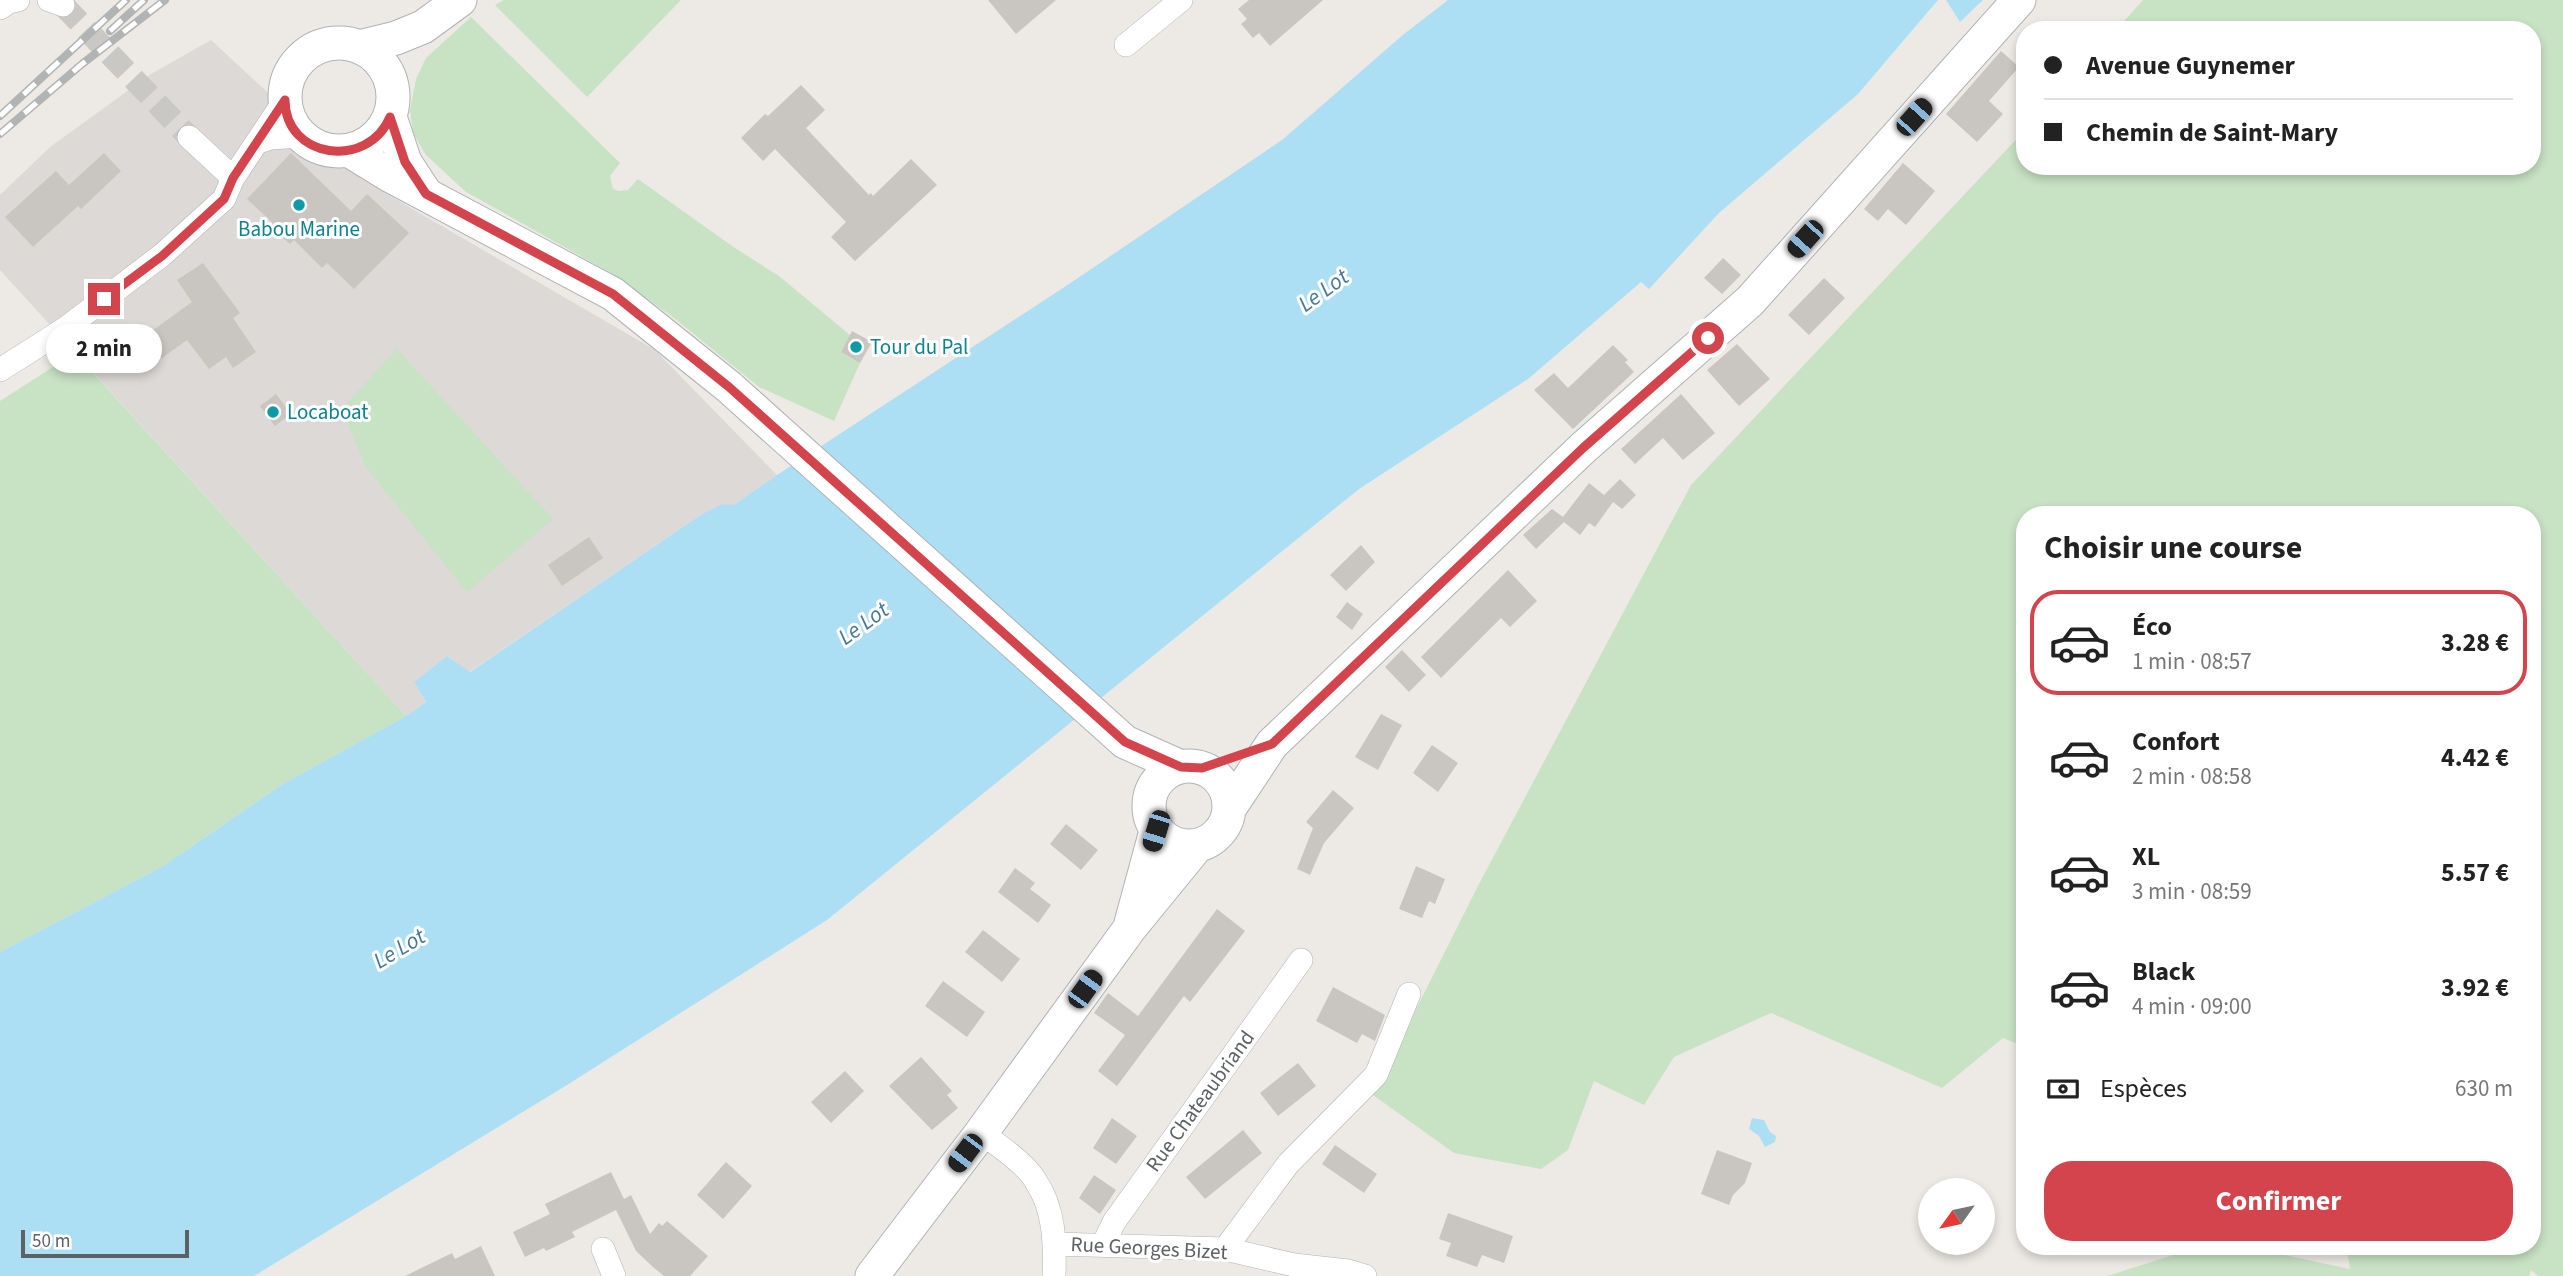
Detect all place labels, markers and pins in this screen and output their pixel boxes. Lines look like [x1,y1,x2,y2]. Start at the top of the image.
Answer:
marker: Babou Marine [291,197,307,213]
place label: Babou Marine [238,214,360,244]
place label: Tour du Pal [870,332,968,362]
marker: Tour du Pal [848,339,864,355]
place label: Locaboat [287,397,368,427]
marker: Locaboat [265,404,281,420]

